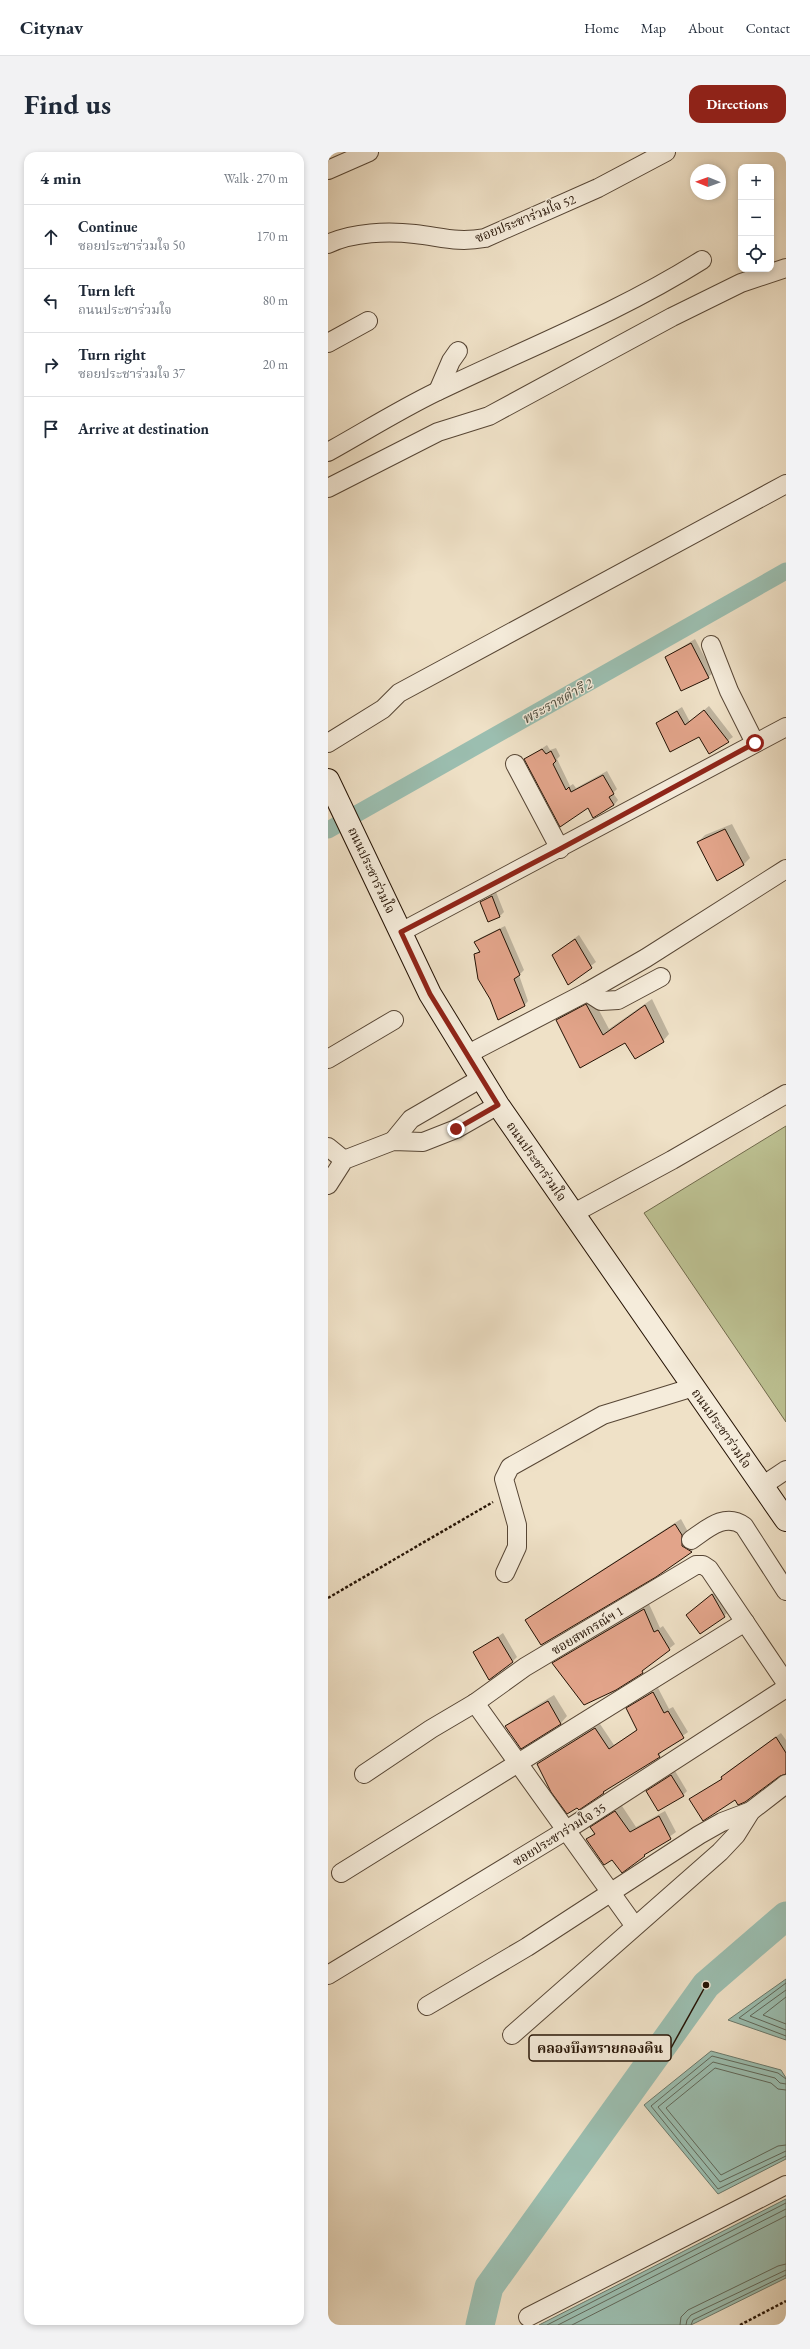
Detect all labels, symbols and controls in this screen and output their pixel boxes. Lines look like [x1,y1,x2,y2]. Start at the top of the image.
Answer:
text: Citynav [20,15,83,40]
text: Home [584,19,619,37]
text: Map [641,19,666,37]
text: About [688,19,724,37]
text: Contact [746,19,790,37]
button: Directions [689,85,786,123]
text: Find us [24,86,111,122]
north arrow [690,164,726,200]
map controls [738,164,774,272]
button: + [738,164,774,200]
text: 4 min [40,167,81,189]
text: Walk · 270 m [224,170,288,187]
street label: ซอยประชาร่วมใจ 52 [472,190,579,246]
button: − [738,200,774,236]
text: Continue [78,217,138,236]
icon: ahead [40,226,62,248]
text: 170 m [257,228,288,245]
button: locate [738,236,774,272]
text: ซอยประชาร่วมใจ 50 [78,237,185,254]
text: Turn left [78,281,135,300]
icon: left [40,290,62,312]
text: 80 m [263,292,288,309]
text: ถนนประชาร่วมใจ [78,301,172,318]
text: Turn right [78,345,146,364]
icon: right [40,354,62,376]
text: 20 m [263,356,288,373]
text: ซอยประชาร่วมใจ 37 [78,365,185,382]
icon: arrive [40,418,62,440]
text: Arrive at destination [78,419,209,438]
water label: พระราชดำริ 2 [518,674,597,728]
route start [746,734,764,752]
street label: ถนนประชาร่วมใจ [344,824,399,916]
street label: ถนนประชาร่วมใจ [503,1118,570,1205]
route end [447,1120,465,1138]
street label: ถนนประชาร่วมใจ [688,1385,755,1472]
street label: ซอยสหกรณ์ฯ 1 [548,1602,626,1659]
street label: ซอยประชาร่วมใจ 35 [509,1799,609,1870]
callout: คลองบึงทรายกองดิน [529,2035,671,2061]
text: คลองบึงทรายกองดิน [537,2039,664,2057]

